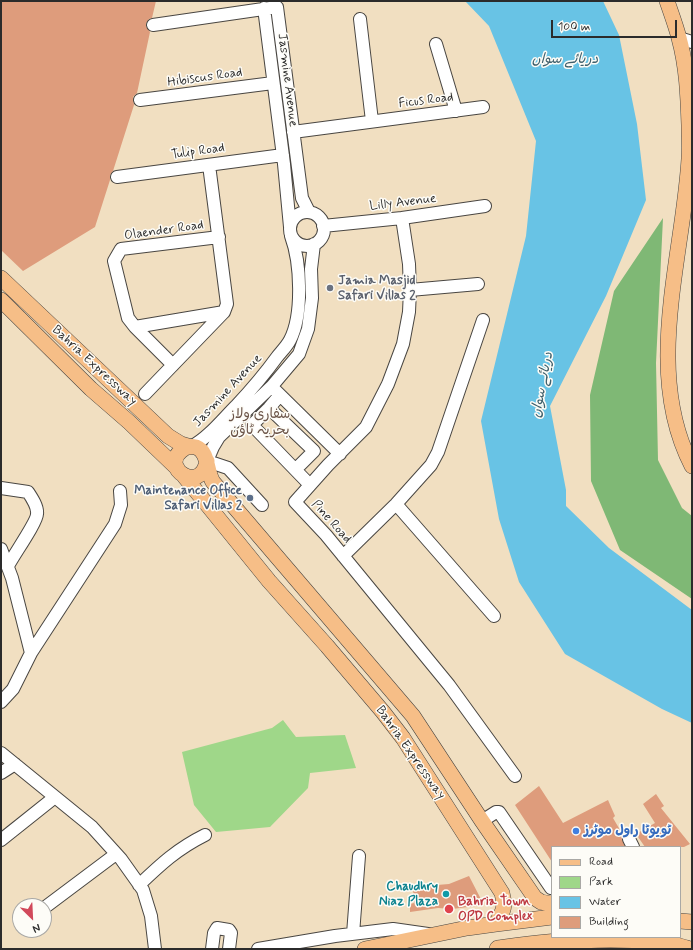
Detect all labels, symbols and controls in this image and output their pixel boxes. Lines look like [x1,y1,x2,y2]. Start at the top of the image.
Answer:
scale bar [553,12,679,38]
text: 100 m [558,19,590,35]
street label: Jasmine Avenue [274,32,300,128]
water label: دریائے سواں [532,52,598,68]
street label: Hibiscus Road [167,65,243,91]
street label: Ficus Road [398,90,454,112]
street label: Tulip Road [170,141,226,163]
street label: Lilly Avenue [369,191,437,215]
street label: Olaender Road [123,218,205,244]
place label: Jamia Masjid Safari Villas 2 [338,273,416,304]
marker: Jamia Masjid Safari Villas 2 [325,283,335,293]
street label: Bahria Expressway [48,323,140,409]
street label: Jasmine Avenue [190,351,266,431]
water label: دریائے سواں [528,351,558,419]
district label: سفاری ولاز بحریہ ٹاؤن [230,407,290,440]
place label: Maintenance Office Safari Villas 2 [134,483,242,514]
marker: Maintenance Office Safari Villas 2 [245,493,255,503]
street label: Pine Road [307,497,355,547]
street label: Bahria Expressway [372,703,448,803]
place label: ٹویوٹا راول موٹرز [584,823,671,839]
marker: ٹویوٹا راول موٹرز [571,826,581,836]
legend [551,846,681,938]
text: Road [589,854,613,870]
text: Park [589,874,613,890]
place label: Chaudhry Niaz Plaza [379,879,438,910]
marker: Chaudhry Niaz Plaza [441,889,451,899]
place label: Bahria Town OPD Complex [458,894,532,925]
text: Water [589,894,621,910]
north arrow [12,898,52,938]
marker: Bahria Town OPD Complex [443,903,455,915]
text: Building [589,914,629,930]
text: N [30,920,43,936]

